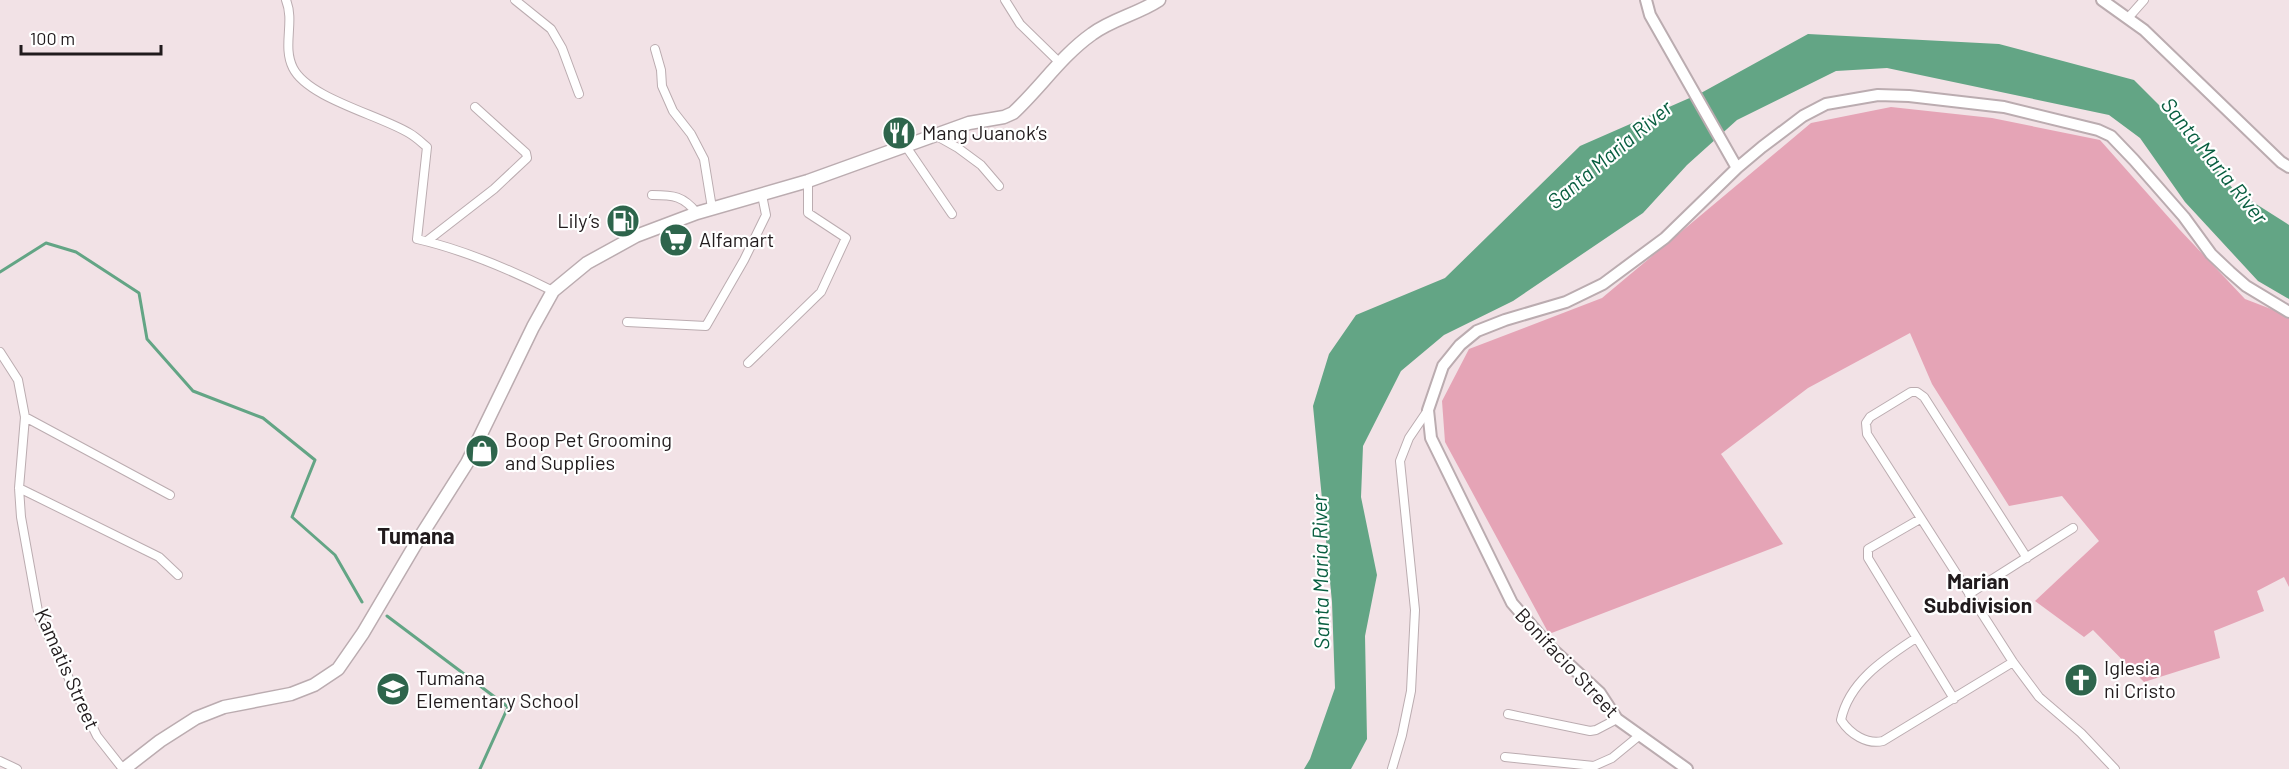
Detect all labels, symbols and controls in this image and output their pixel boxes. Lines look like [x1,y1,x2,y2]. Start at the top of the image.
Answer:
scale bar [21,18,160,56]
text: 100 m [30,27,75,49]
water label: Santa Maria River [2157,92,2274,229]
water label: Santa Maria River [1542,94,1677,213]
restaurant icon: Mang Juanok’s [881,115,917,151]
place label: Mang Juanok’s [922,120,1047,144]
fuel station icon: Lily’s [605,203,641,239]
place label: Lily’s [557,208,600,232]
supermarket icon: Alfamart [658,222,694,258]
place label: Alfamart [699,227,774,251]
place label: Boop Pet Grooming and Supplies [505,427,672,474]
shop icon: Boop Pet Grooming and Supplies [464,433,500,469]
water label: Santa Maria River [1306,494,1333,650]
district label: Tumana [377,522,455,548]
district label: Marian Subdivision [1924,568,2032,617]
street label: Bonifacio Street [1511,602,1625,722]
street label: Kamatis Street [31,604,105,733]
place label: Iglesia ni Cristo [2104,655,2176,702]
church icon: Iglesia ni Cristo [2063,662,2099,698]
place label: Tumana Elementary School [416,665,579,712]
school or university icon: Tumana Elementary School [375,671,411,707]

